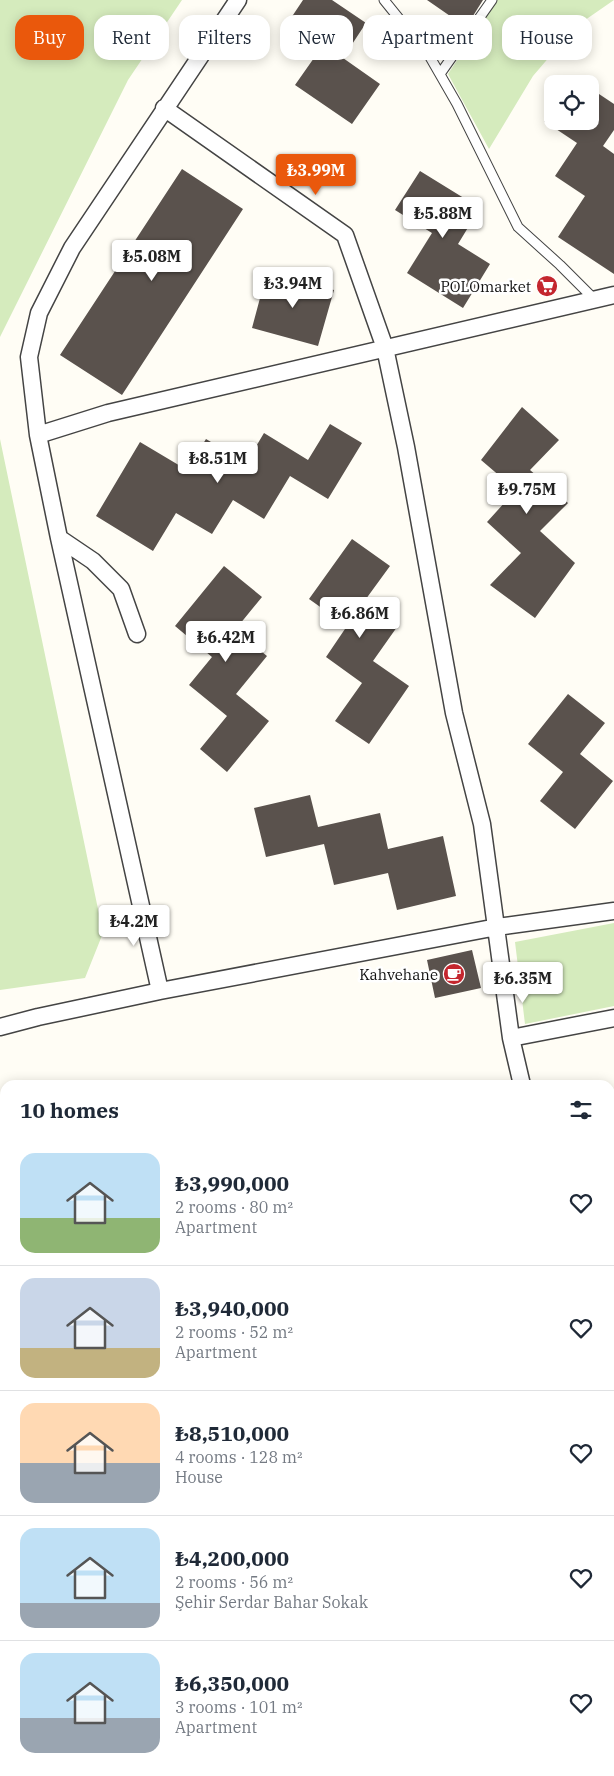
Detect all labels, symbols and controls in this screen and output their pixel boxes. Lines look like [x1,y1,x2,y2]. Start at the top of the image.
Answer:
chip: Buy [15,15,84,60]
chip: Rent [94,15,169,60]
chip: Filters [179,15,270,60]
chip: New [280,15,353,60]
chip: Apartment [363,15,492,60]
chip: House [502,15,592,60]
map controls [544,75,599,130]
button: locate [544,75,599,130]
pin: ₺3.99M [275,154,357,196]
text: ₺3.99M [287,160,345,180]
pin: ₺5.88M [402,196,484,239]
text: ₺5.88M [414,203,472,223]
pin: ₺5.08M [111,240,193,282]
text: ₺5.08M [123,246,181,266]
pin: ₺3.94M [252,266,334,309]
text: ₺3.94M [264,273,322,293]
supermarket icon: POLOmarket [535,274,559,298]
place label: POLOmarket [440,277,531,296]
pin: ₺8.51M [177,442,259,484]
text: ₺8.51M [189,448,247,468]
pin: ₺9.75M [486,472,568,515]
text: ₺9.75M [498,479,556,499]
pin: ₺6.86M [319,596,401,639]
text: ₺6.86M [331,603,389,623]
pin: ₺6.42M [185,620,267,663]
text: ₺6.42M [197,627,255,647]
pin: ₺4.2M [99,904,169,947]
text: ₺4.2M [110,911,158,931]
cafe icon: Kahvehane [442,962,466,986]
pin: ₺6.35M [482,962,564,1004]
place label: Kahvehane [359,965,438,984]
text: ₺6.35M [494,968,552,988]
text: 10 homes [20,1096,119,1124]
icon: filters [567,1096,595,1124]
text: ₺3,990,000 [175,1169,289,1197]
icon: home [60,1173,120,1233]
icon: heart [567,1189,595,1217]
text: 2 rooms · 80 m² [175,1197,293,1217]
text: Apartment [175,1217,257,1237]
text: ₺3,940,000 [175,1294,289,1322]
icon: home [60,1298,120,1358]
icon: heart [567,1314,595,1342]
text: 2 rooms · 52 m² [175,1322,293,1342]
text: Apartment [175,1342,257,1362]
text: ₺8,510,000 [175,1419,289,1447]
icon: home [60,1423,120,1483]
icon: heart [567,1439,595,1467]
text: 4 rooms · 128 m² [175,1447,303,1467]
text: House [175,1467,223,1487]
text: ₺4,200,000 [175,1544,289,1572]
icon: home [60,1548,120,1608]
icon: heart [567,1564,595,1592]
text: 2 rooms · 56 m² [175,1572,293,1592]
text: Şehir Serdar Bahar Sokak [175,1592,368,1612]
text: ₺6,350,000 [175,1669,289,1697]
icon: home [60,1673,120,1733]
icon: heart [567,1689,595,1717]
text: 3 rooms · 101 m² [175,1697,303,1717]
text: Apartment [175,1717,257,1737]

